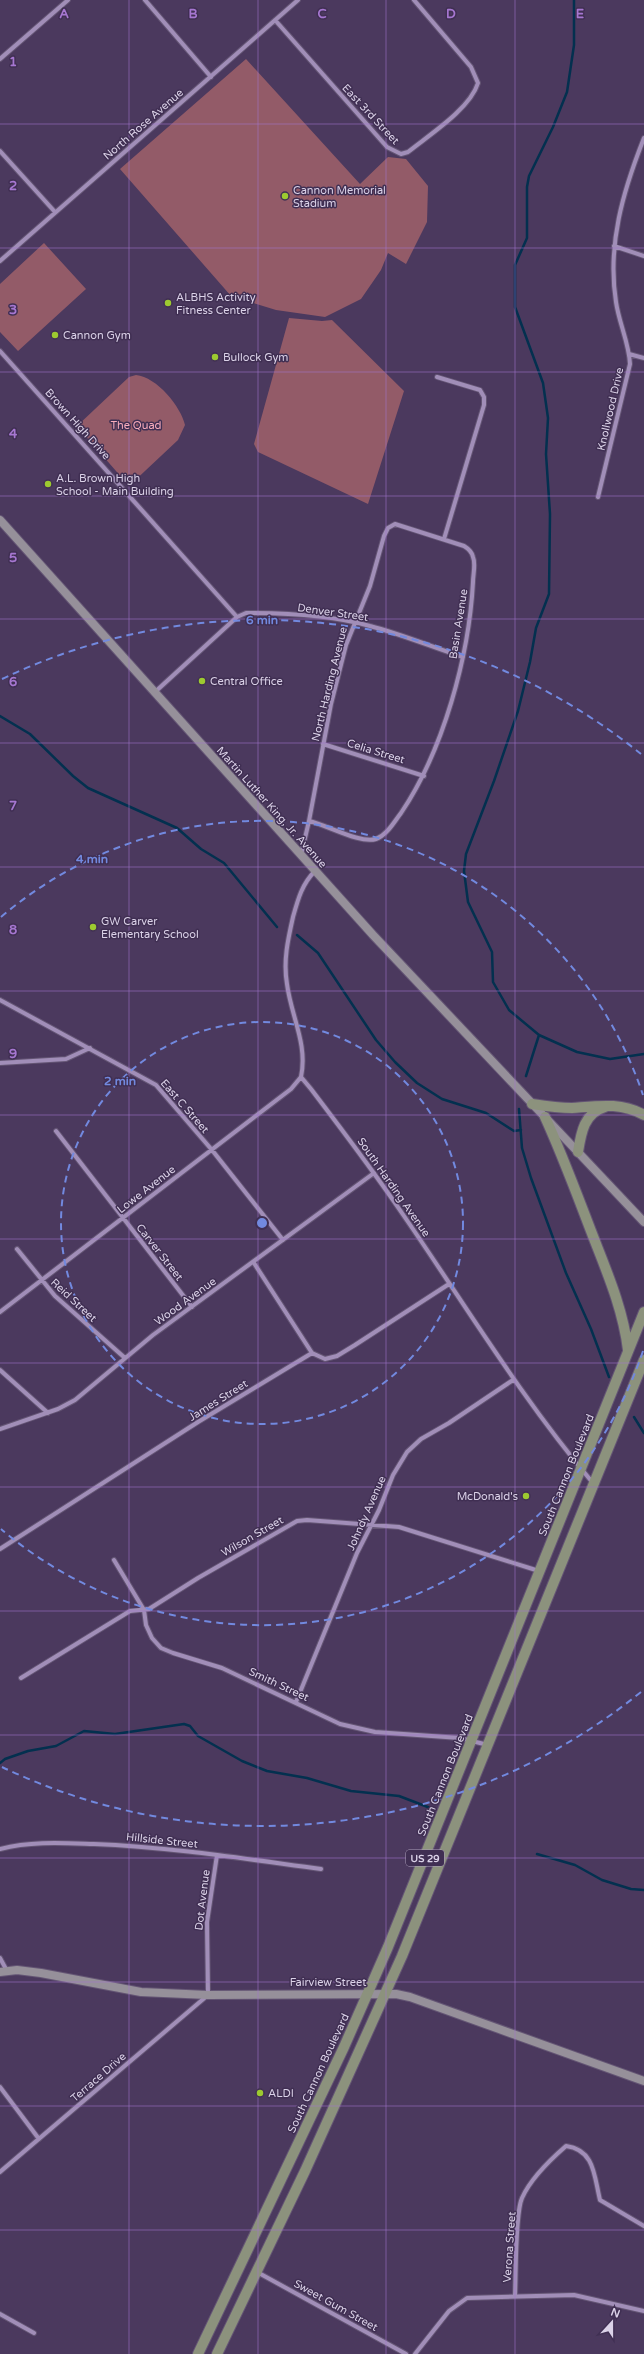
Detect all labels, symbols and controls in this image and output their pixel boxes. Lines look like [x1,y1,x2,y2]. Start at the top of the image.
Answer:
text: A [59,6,69,22]
text: B [188,6,198,22]
text: C [317,6,327,22]
text: D [446,6,456,22]
text: E [576,6,584,22]
text: 1 [9,54,17,70]
street label: East 3rd Street [339,82,402,147]
street label: North Rose Avenue [101,86,186,163]
text: 2 [9,178,17,194]
place label: Cannon Memorial Stadium [293,184,386,210]
marker: Cannon Memorial Stadium [280,191,290,201]
place label: ALBHS Activity Fitness Center [176,291,256,317]
marker: ALBHS Activity Fitness Center [163,298,173,308]
text: 3 [9,302,17,318]
place label: Cannon Gym [63,329,131,342]
marker: Cannon Gym [50,330,60,340]
place label: Bullock Gym [223,351,288,364]
marker: Bullock Gym [210,352,220,362]
street label: Knollwood Drive [595,366,626,452]
street label: Brown High Drive [42,386,113,463]
park label: The Quad [110,419,162,432]
text: 4 [9,426,18,442]
place label: A.L. Brown High School - Main Building [56,472,174,498]
marker: A.L. Brown High School - Main Building [43,479,53,489]
text: 5 [9,550,17,566]
street label: Basin Avenue [447,588,470,660]
street label: Denver Street [297,601,369,624]
text: 6 min [246,613,278,627]
street label: North Harding Avenue [309,626,350,743]
text: 6 [9,674,17,690]
place label: Central Office [210,675,283,688]
marker: Central Office [197,676,207,686]
street label: Celia Street [345,737,406,766]
street label: Martin Luther King, Jr. Avenue [214,744,329,871]
text: 7 [9,798,17,814]
text: 4 min [76,852,108,866]
place label: GW Carver Elementary School [101,915,199,941]
text: 8 [9,922,17,938]
marker: GW Carver Elementary School [88,922,98,932]
text: 9 [9,1046,17,1062]
text: 2 min [104,1074,136,1088]
street label: East C Street [158,1077,212,1136]
street label: South Harding Avenue [354,1135,433,1239]
street label: Lowe Avenue [115,1163,178,1216]
centre of rings [255,1216,269,1230]
street label: Carver Street [133,1221,186,1283]
street label: Wood Avenue [152,1275,219,1328]
street label: Reid Street [48,1276,99,1325]
street label: James Street [186,1377,250,1424]
street label: South Cannon Boulevard [536,1412,597,1538]
street label: Johndy Avenue [344,1474,389,1553]
place label: McDonald's [457,1490,518,1503]
marker: McDonald's [521,1491,531,1501]
street label: Wilson Street [219,1513,286,1559]
street label: Smith Street [247,1665,311,1704]
street label: South Cannon Boulevard [415,1712,476,1838]
street label: Hillside Street [126,1830,198,1851]
road number: US 29 [406,1850,444,1866]
street label: Dot Avenue [192,1869,213,1931]
street label: Fairview Street [290,1976,366,1989]
street label: South Cannon Boulevard [285,2011,352,2135]
street label: Terrace Drive [68,2050,129,2105]
place label: ALDI [268,2087,294,2100]
marker: ALDI [255,2088,265,2098]
street label: Verona Street [501,2211,518,2283]
street label: Sweet Gum Street [291,2277,380,2334]
north arrow [592,2302,632,2342]
text: N [609,2305,622,2321]

